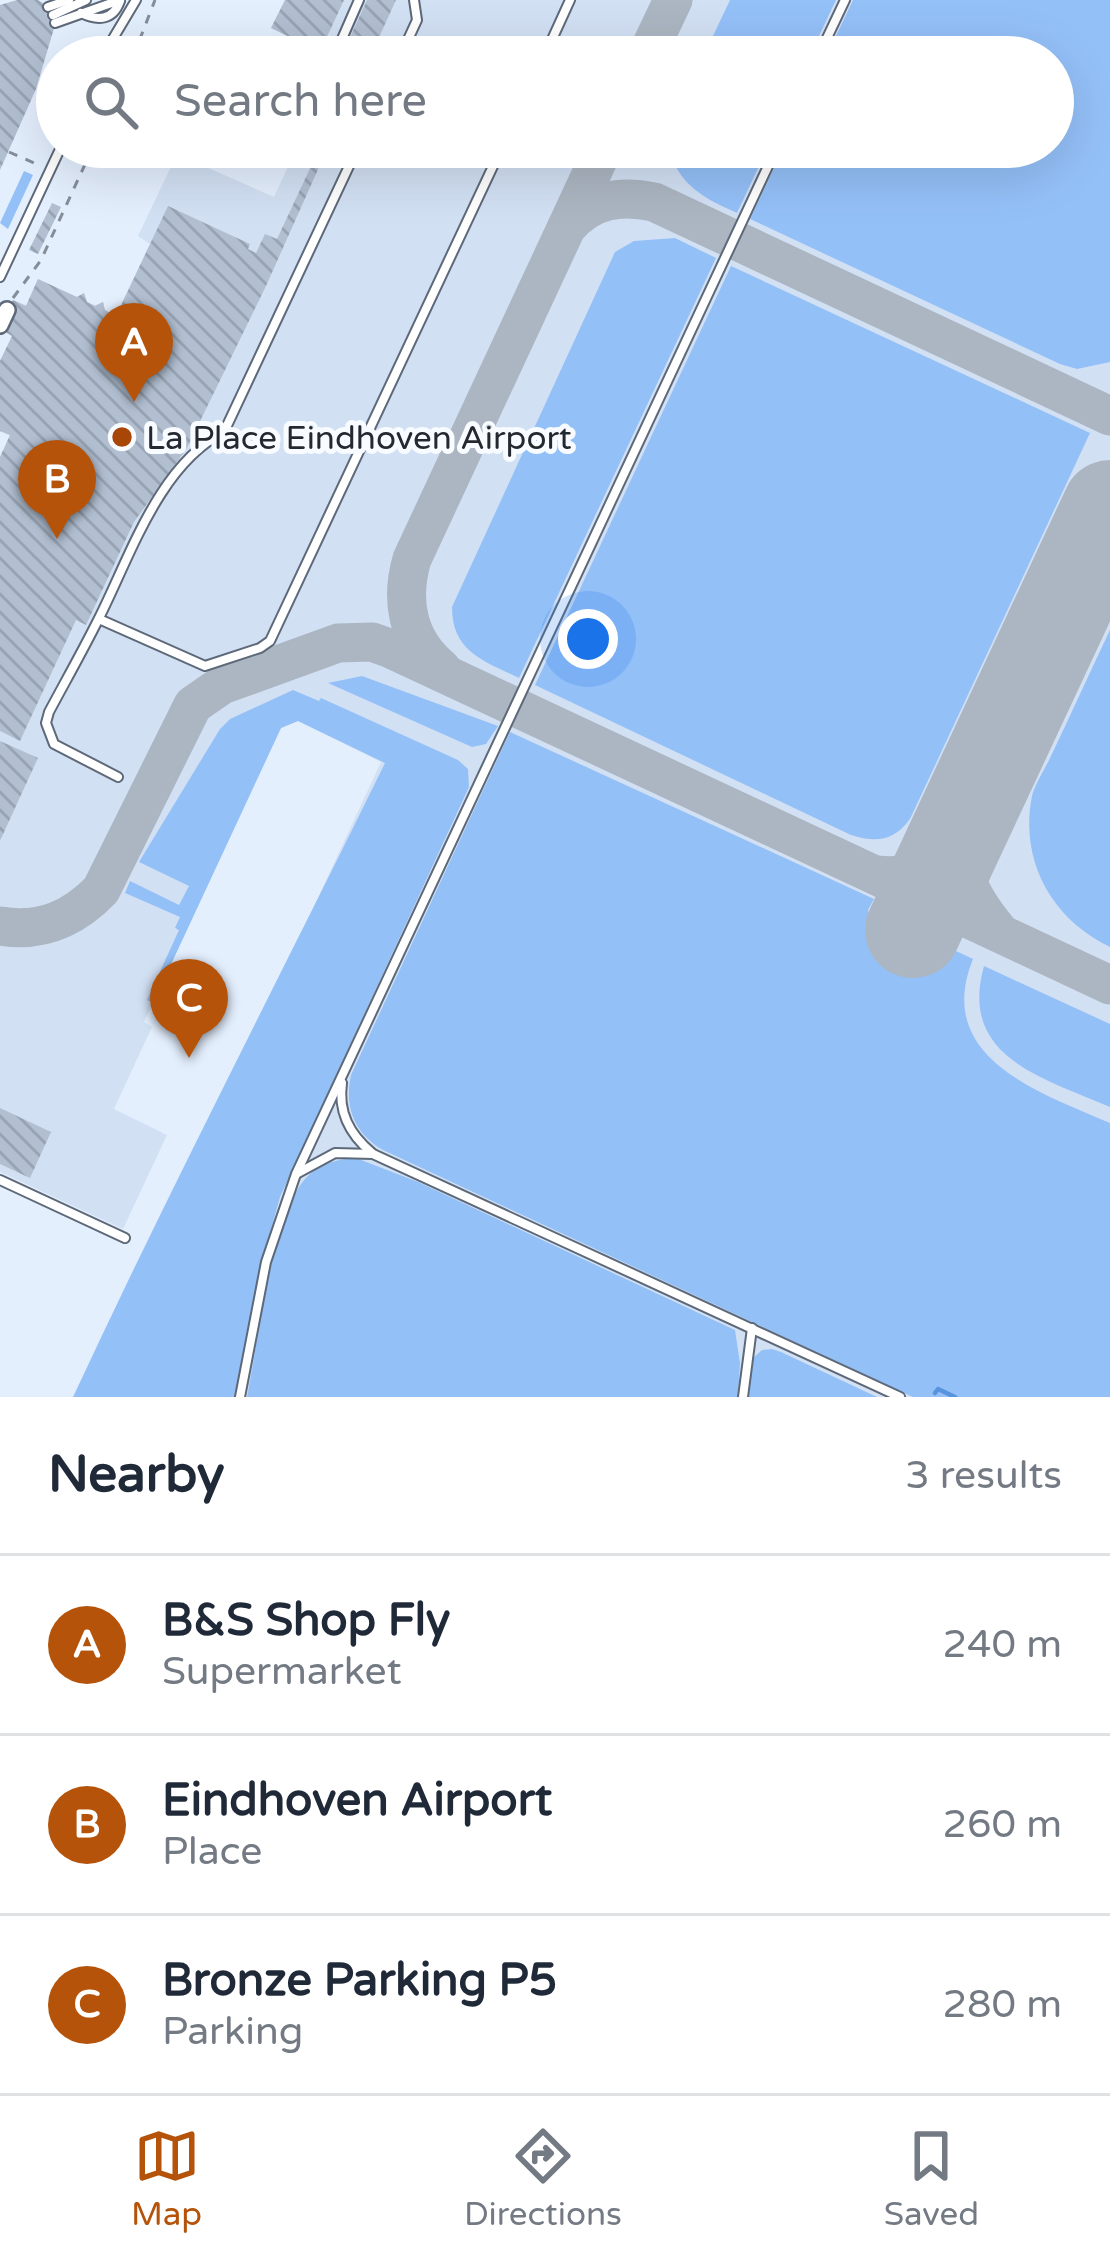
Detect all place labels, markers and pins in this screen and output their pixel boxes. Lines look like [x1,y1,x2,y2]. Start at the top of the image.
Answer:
pin: A [95,303,173,402]
place label: La Place Eindhoven Airport [146,419,572,458]
marker: La Place Eindhoven Airport [109,424,135,450]
pin: B [18,440,96,539]
pin: C [150,959,228,1058]

